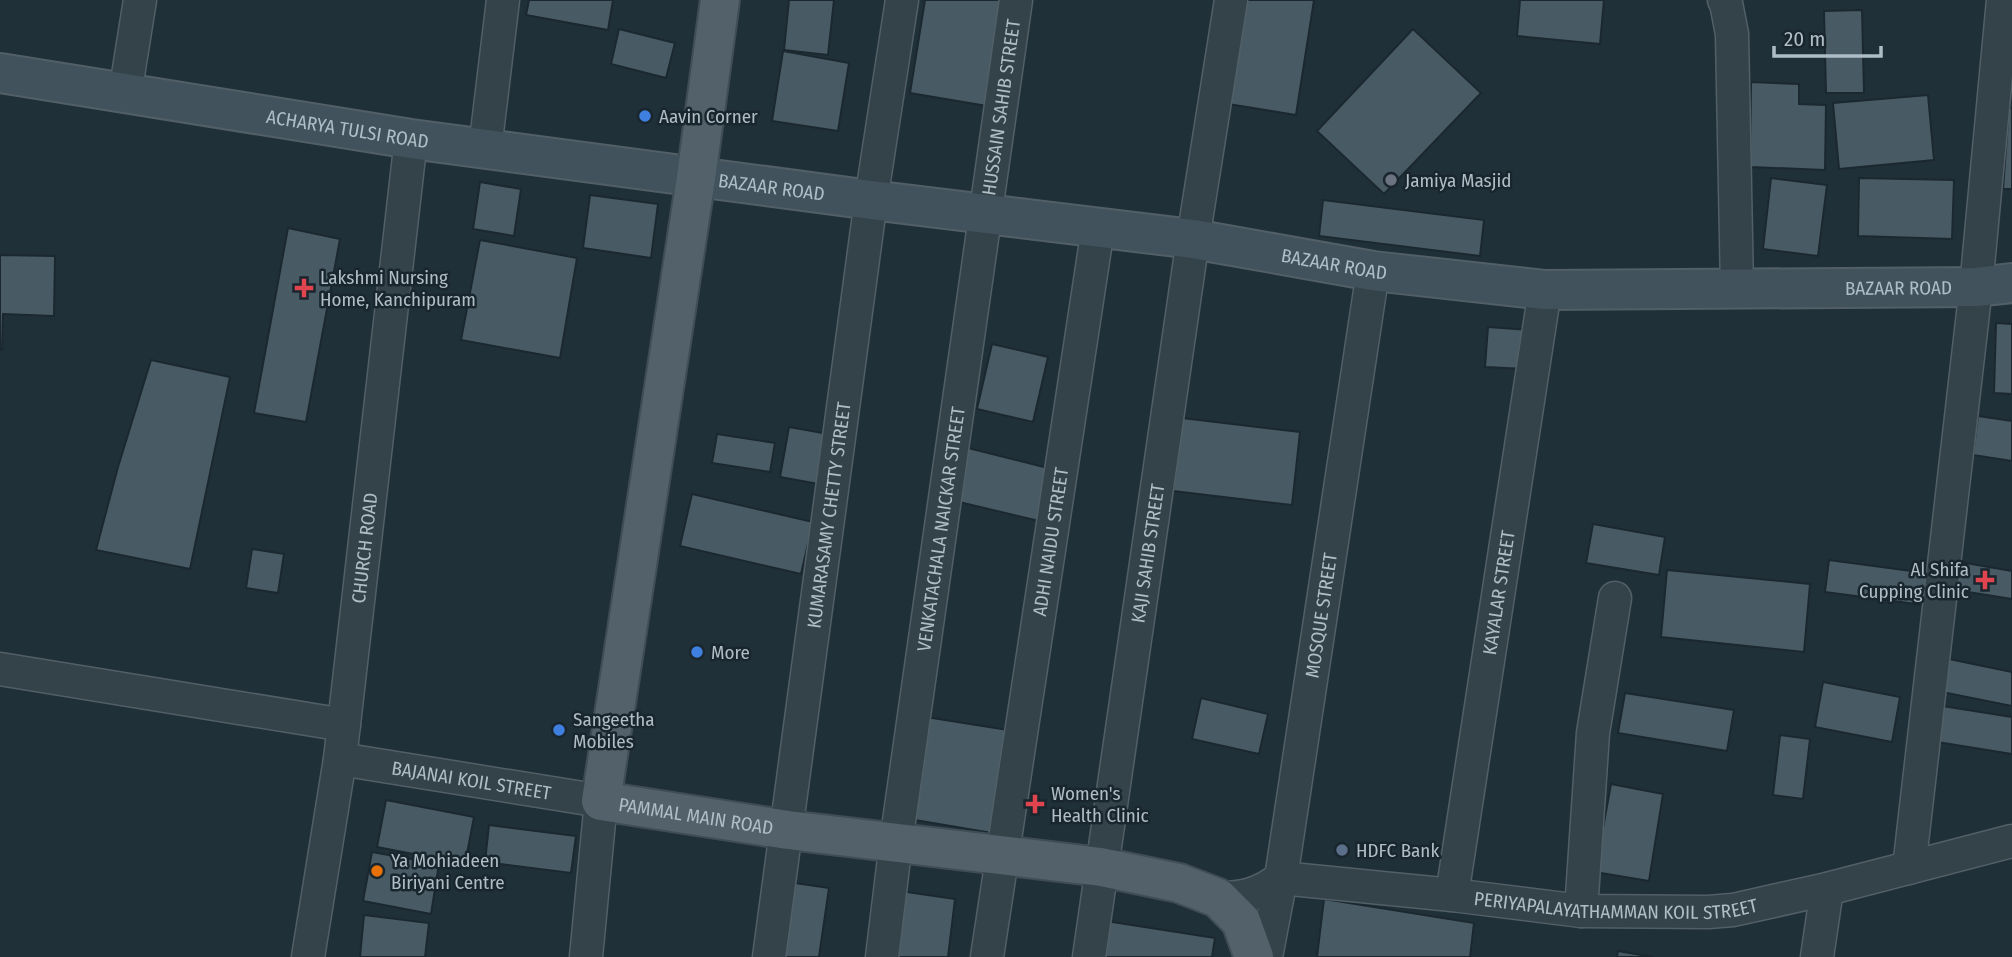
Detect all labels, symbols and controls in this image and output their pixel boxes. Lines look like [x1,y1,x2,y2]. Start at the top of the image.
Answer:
scale bar [1774,14,1881,58]
street label: HUSSAIN SAHIB STREET [977,18,1025,197]
text: 20 m [1784,26,1825,52]
street label: ACHARYA TULSI ROAD [265,104,430,153]
place label: Aavin Corner [659,105,758,128]
marker: Aavin Corner [637,108,653,124]
street label: BAZAAR ROAD [717,168,826,205]
place label: Jamiya Masjid [1405,169,1511,192]
marker: Jamiya Masjid [1383,172,1399,188]
street label: BAZAAR ROAD [1279,243,1388,284]
place label: Lakshmi Nursing Home, Kanchipuram [320,266,476,311]
street label: BAZAAR ROAD [1845,276,1952,299]
marker: Lakshmi Nursing Home, Kanchipuram [294,278,314,298]
street label: KUMARASAMY CHETTY STREET [802,400,855,630]
street label: VENKATACHALA NAICKAR STREET [912,405,969,653]
street label: ADHI NAIDU STREET [1028,466,1073,618]
street label: KAJI SAHIB STREET [1126,482,1169,624]
street label: CHURCH ROAD [346,491,382,604]
street label: KAYALAR STREET [1478,528,1519,656]
street label: MOSQUE STREET [1300,551,1342,679]
place label: Al Shifa Cupping Clinic [1859,558,1969,603]
marker: Al Shifa Cupping Clinic [1975,570,1995,590]
place label: More [711,641,750,664]
marker: More [689,644,705,660]
place label: Sangeetha Mobiles [573,708,655,753]
marker: Sangeetha Mobiles [551,722,567,738]
street label: BAJANAI KOIL STREET [390,756,553,804]
place label: Women's Health Clinic [1051,782,1149,827]
street label: PAMMAL MAIN ROAD [617,792,775,839]
marker: Women's Health Clinic [1025,794,1045,814]
place label: HDFC Bank [1356,839,1439,862]
marker: HDFC Bank [1334,842,1350,858]
place label: Ya Mohiadeen Biriyani Centre [391,849,505,894]
marker: Ya Mohiadeen Biriyani Centre [369,863,385,879]
street label: PERIYAPALAYATHAMMAN KOIL STREET [1473,886,1760,924]

